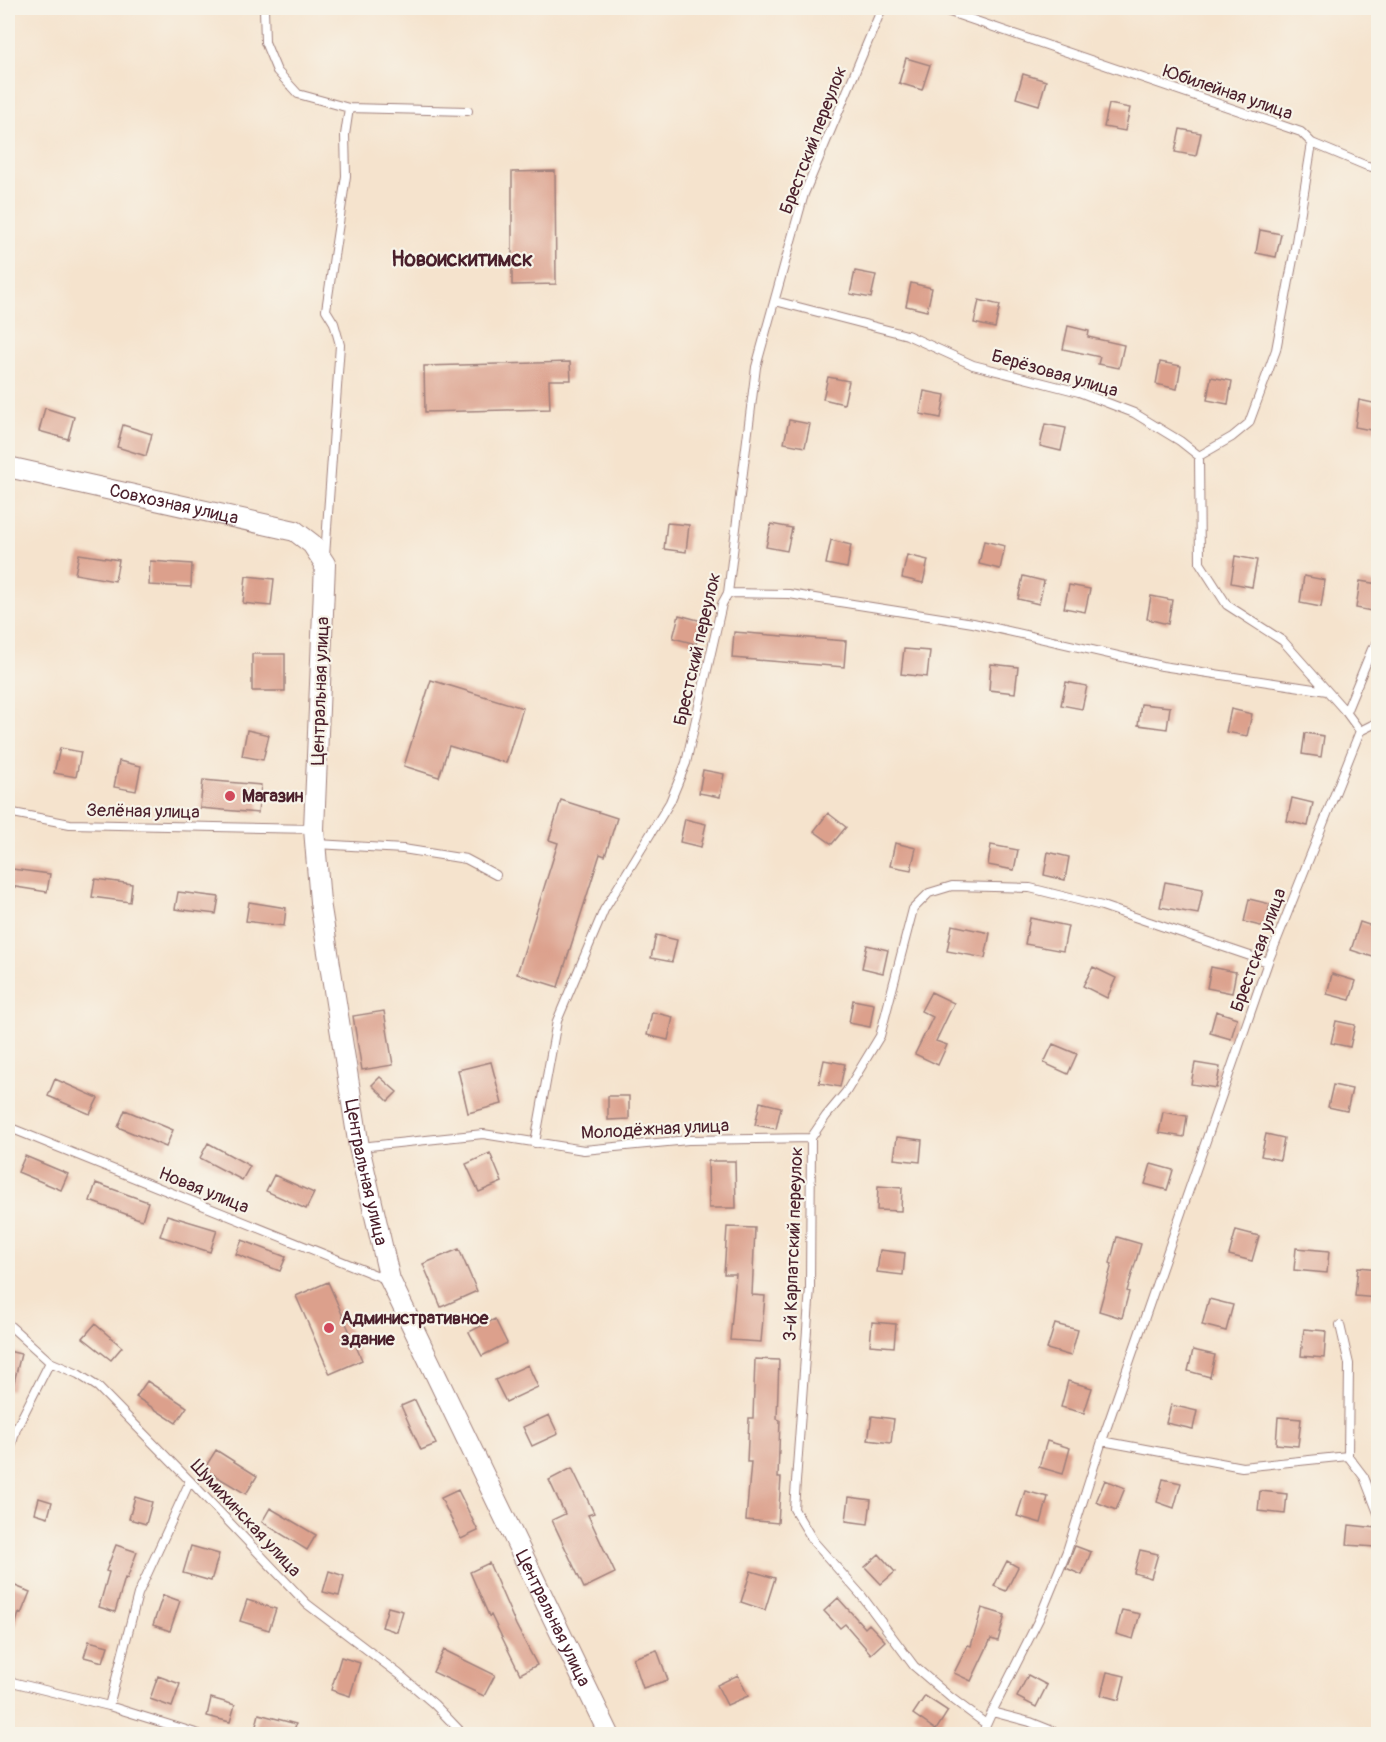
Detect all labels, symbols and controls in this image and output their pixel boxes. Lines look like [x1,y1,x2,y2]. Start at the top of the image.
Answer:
street label: Юбилейная улица [1160,60,1296,125]
street label: Брестский переулок [775,63,852,217]
district label: Новоискитимск [391,246,533,273]
street label: Берёзовая улица [989,344,1121,403]
street label: Совхозная улица [107,479,241,530]
street label: Брестский переулок [669,570,726,728]
street label: Центральная улица [306,616,335,766]
place label: Магазин [242,785,304,808]
marker: Магазин [223,789,237,803]
street label: Зелёная улица [86,799,200,824]
street label: Брестская улица [1225,885,1292,1015]
street label: Центральная улица [340,1098,393,1248]
street label: Молодёжная улица [580,1114,730,1145]
street label: 3-й Карпатский переулок [779,1146,808,1342]
street label: Новая улица [155,1162,252,1219]
place label: Административное здание [341,1307,490,1351]
marker: Административное здание [322,1321,336,1335]
street label: Шумихинская улица [185,1455,306,1582]
street label: Центральная улица [510,1546,595,1691]

